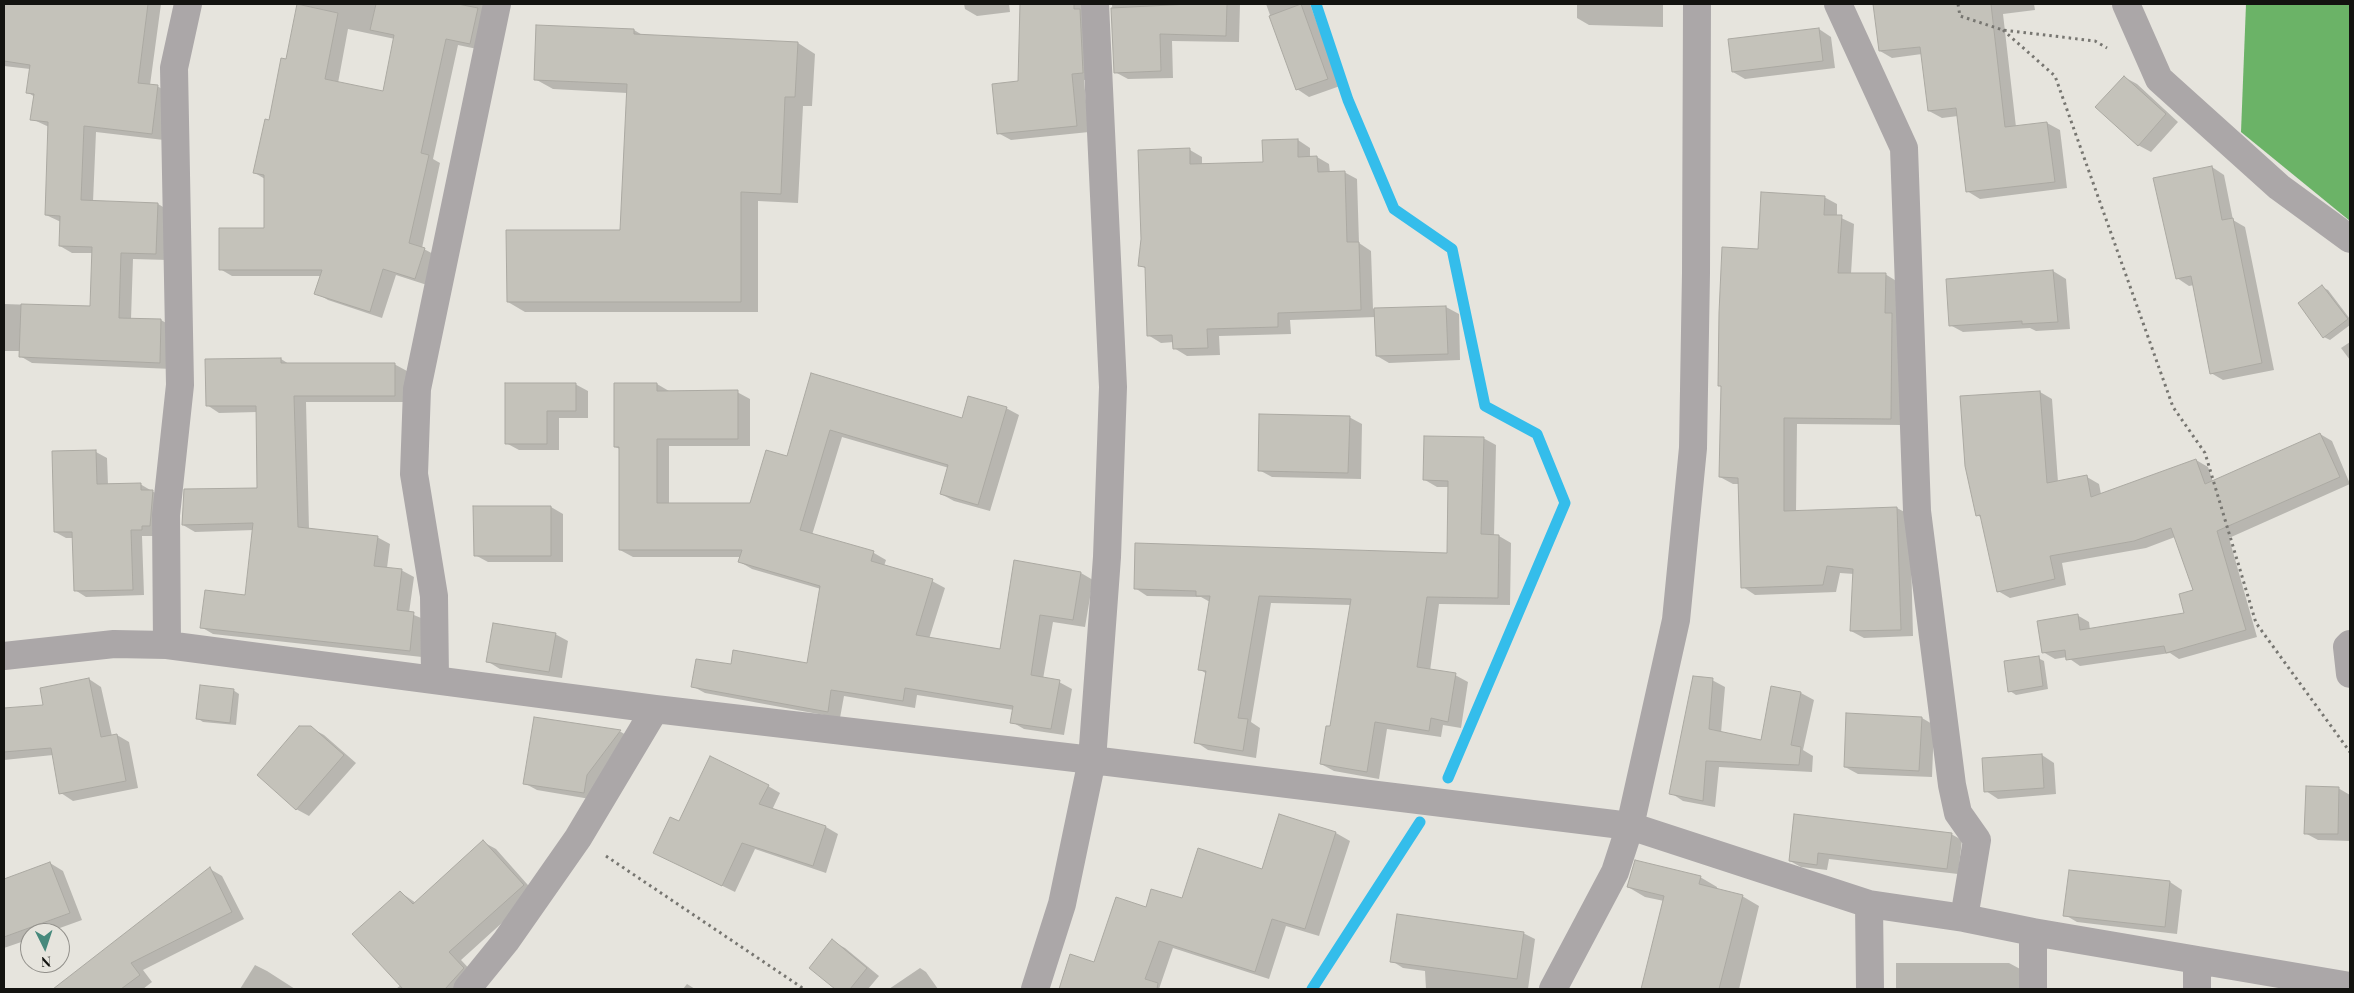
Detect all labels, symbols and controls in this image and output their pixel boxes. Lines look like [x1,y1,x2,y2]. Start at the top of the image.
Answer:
north arrow [20,923,70,973]
text: N [40,953,52,972]

